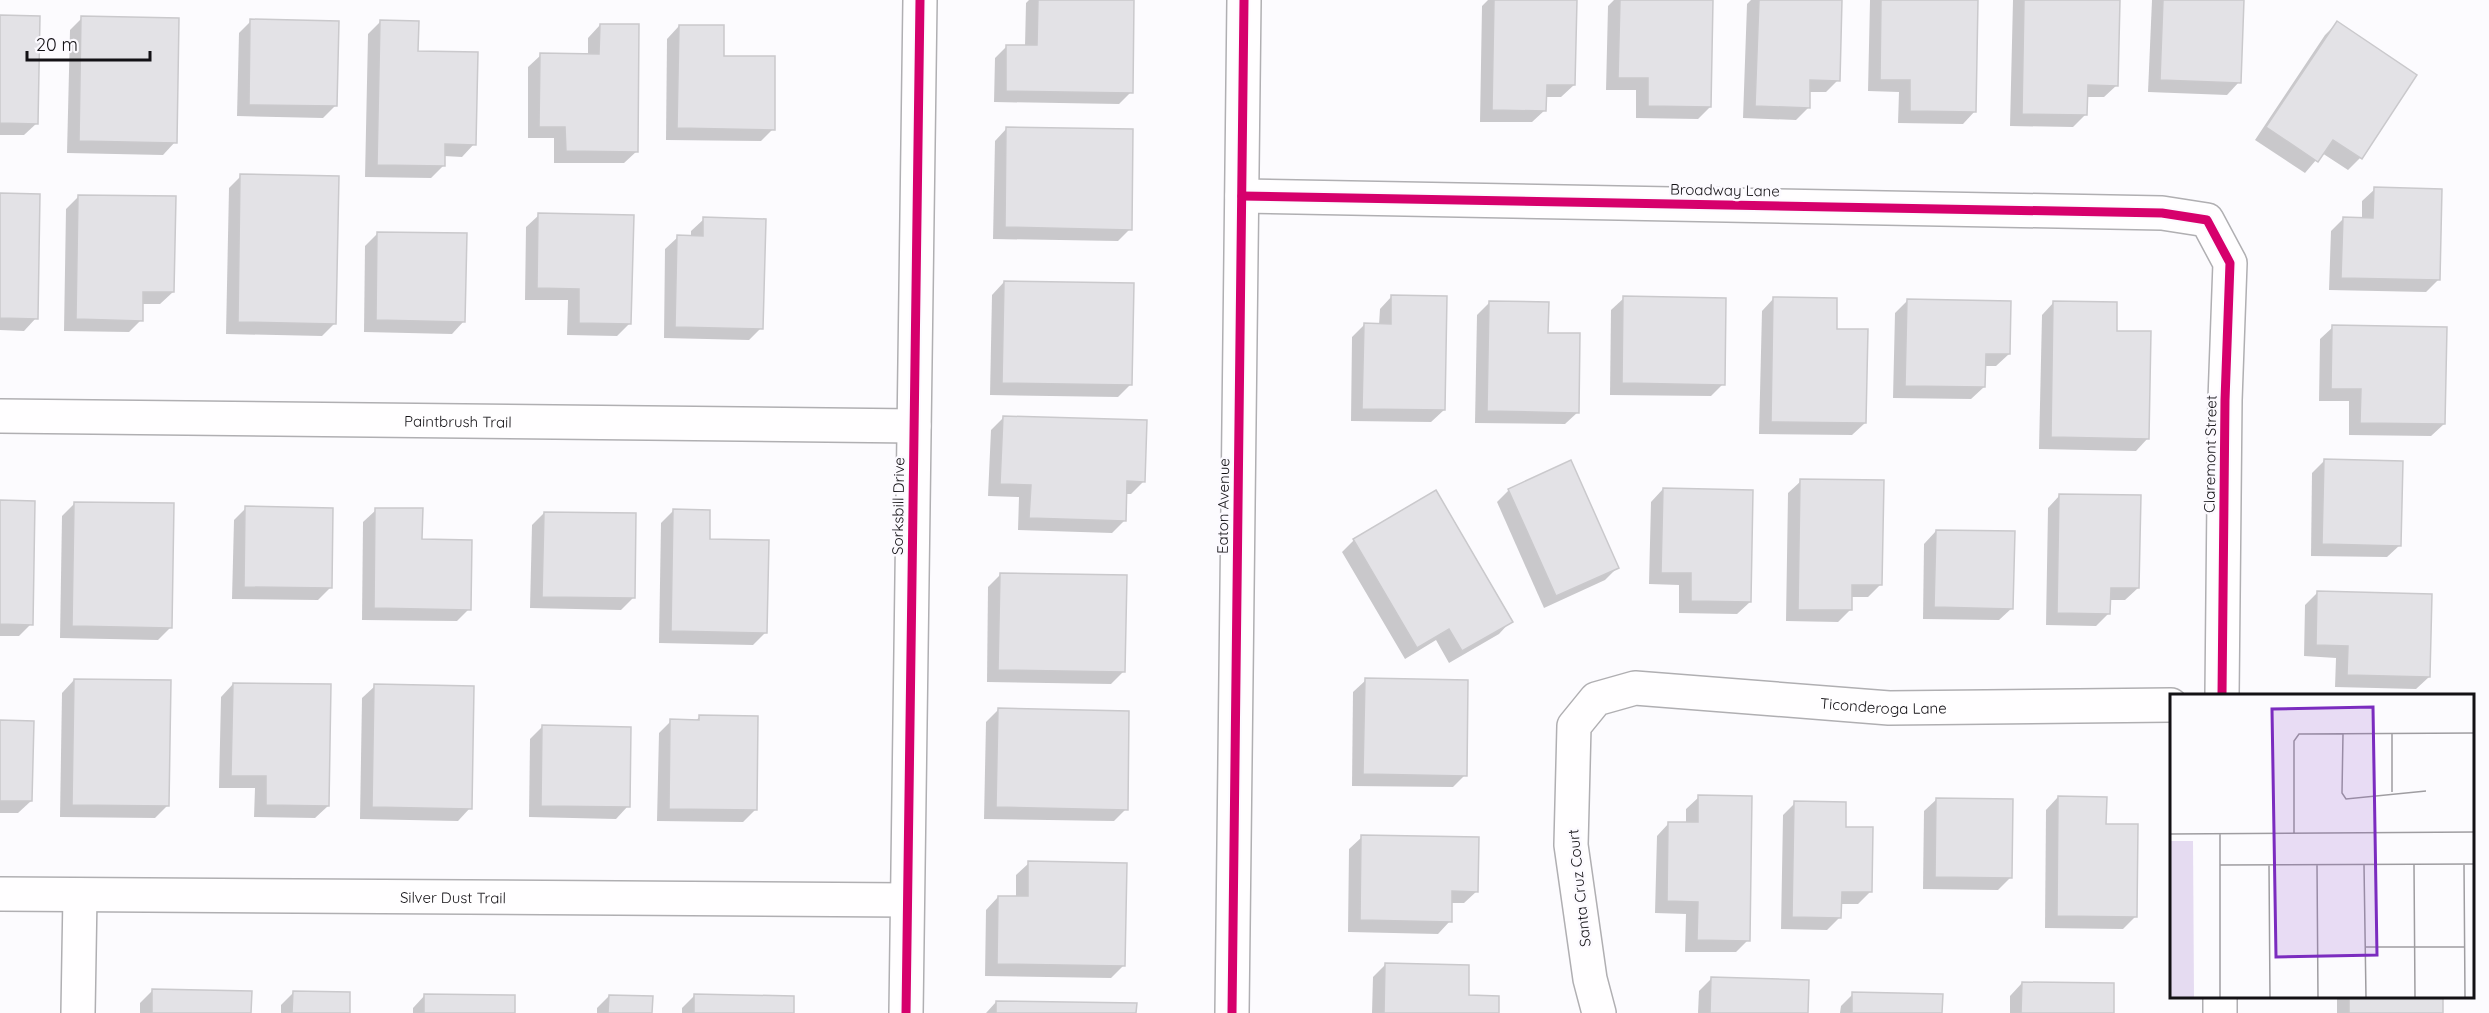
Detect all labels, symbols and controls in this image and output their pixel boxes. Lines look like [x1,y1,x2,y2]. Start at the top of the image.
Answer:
scale bar [27,24,150,62]
text: 20 m [36,33,78,56]
street label: Broadway Lane [1670,180,1780,200]
street label: Claremont Street [2199,395,2221,513]
street label: Paintbrush Trail [404,411,512,431]
street label: Sorksbill Drive [888,457,908,555]
street label: Eaton Avenue [1213,458,1233,554]
street label: Ticonderoga Lane [1819,693,1947,718]
inset map [2170,694,2474,998]
street label: Santa Cruz Court [1563,828,1595,948]
street label: Silver Dust Trail [400,887,506,907]

